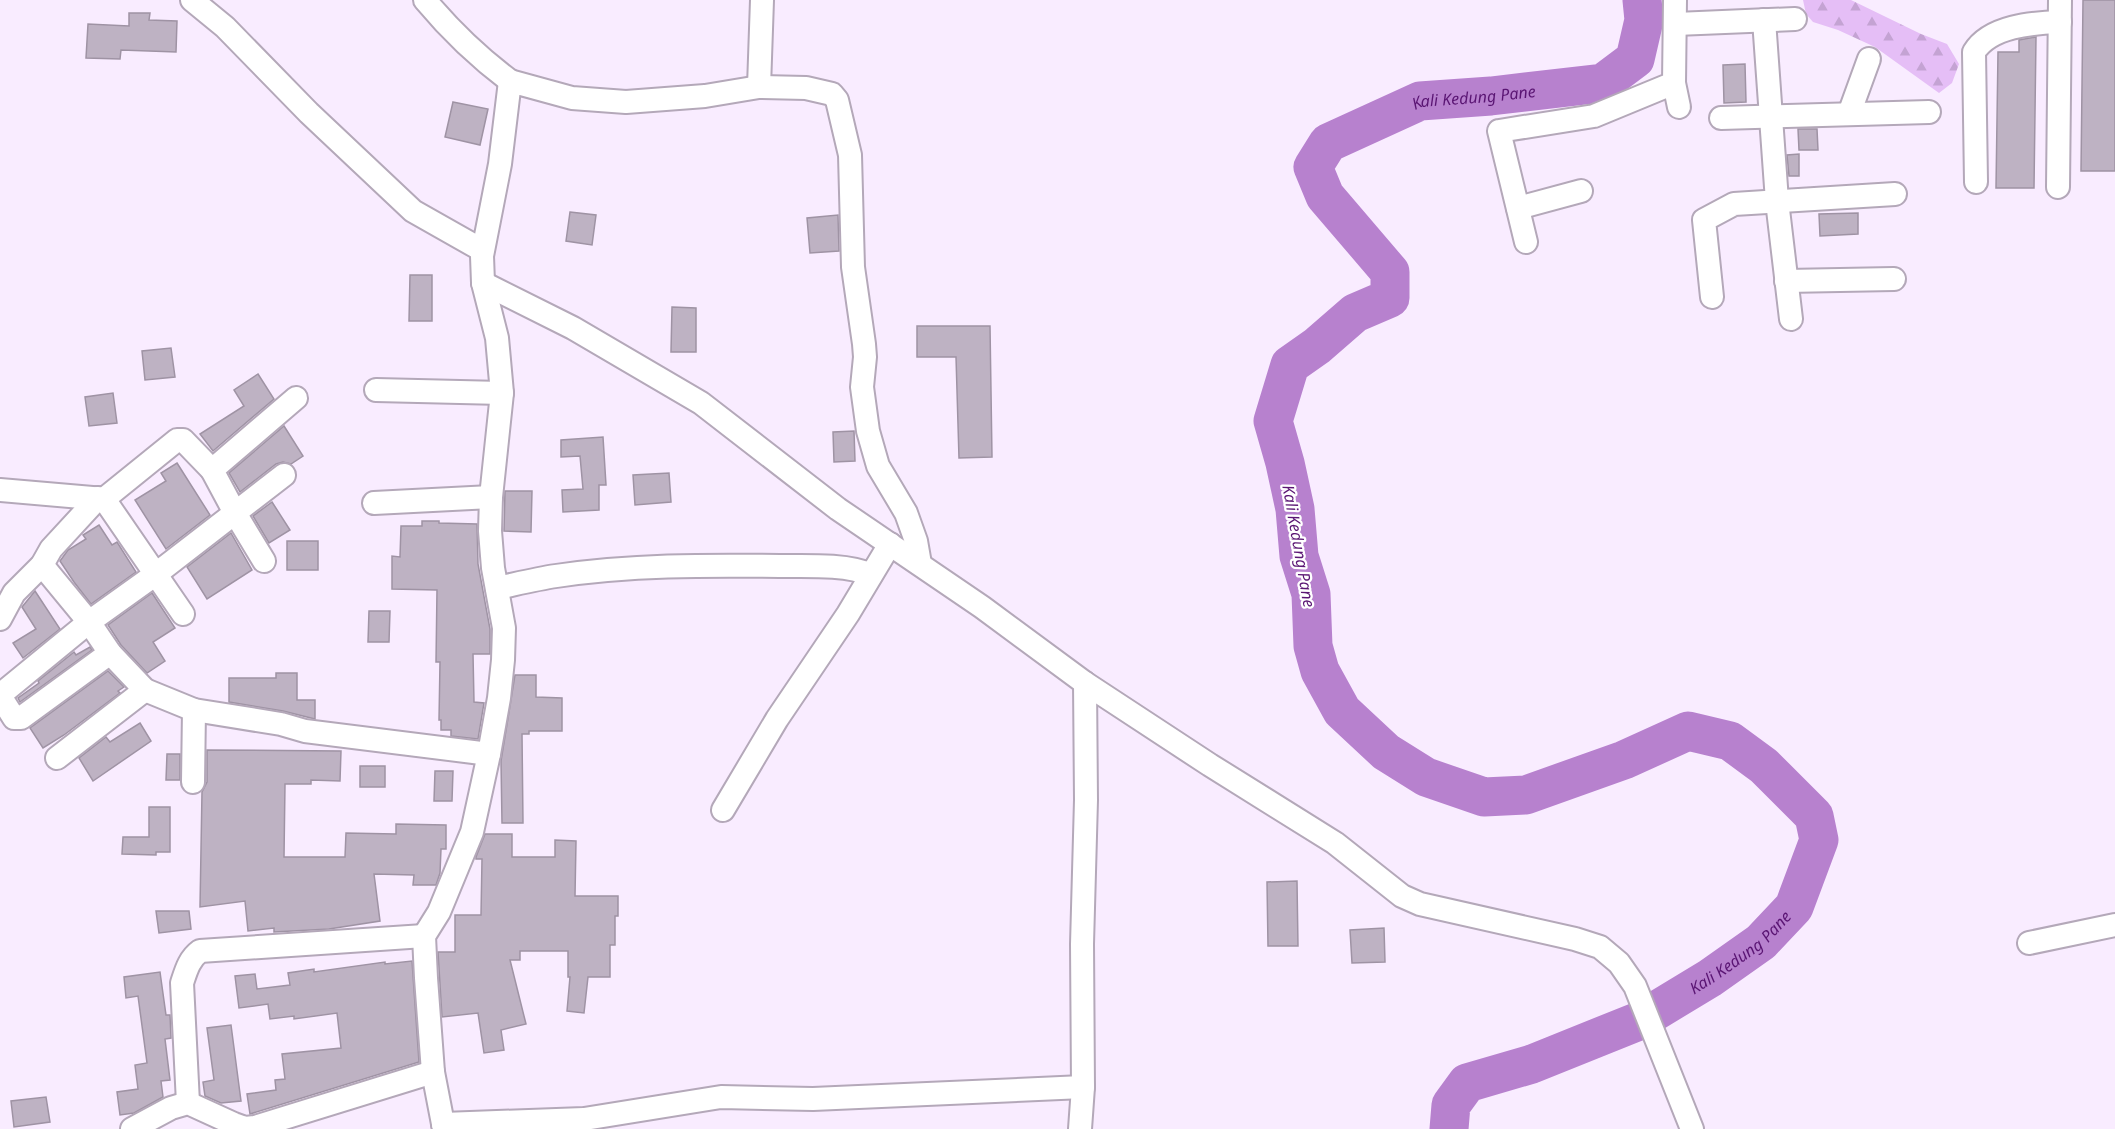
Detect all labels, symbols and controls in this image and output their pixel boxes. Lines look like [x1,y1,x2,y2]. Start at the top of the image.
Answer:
water label: Kali Kedung Pane [1408,80,1537,114]
water label: Kali Kedung Pane [1277,483,1321,609]
water label: Kali Kedung Pane [1685,906,1796,999]

